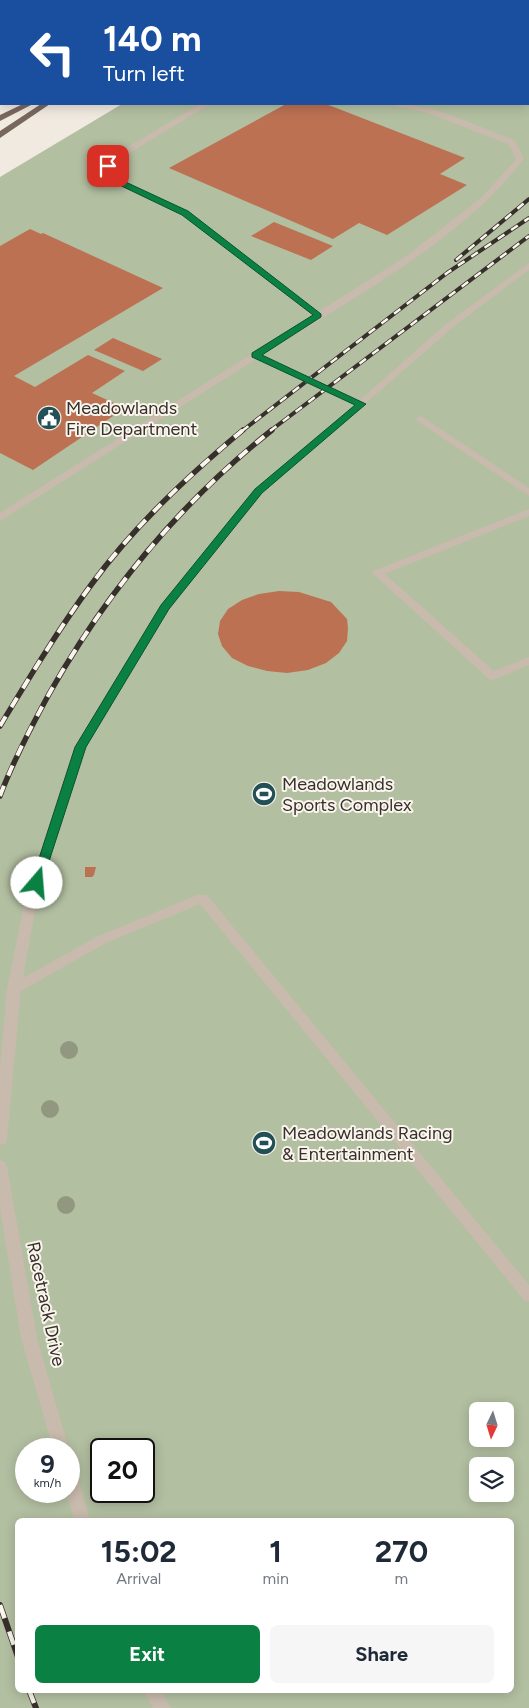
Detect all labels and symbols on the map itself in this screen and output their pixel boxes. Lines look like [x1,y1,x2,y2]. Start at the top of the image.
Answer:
pin [87,145,129,187]
place label: Meadowlands Fire Department [66,397,197,440]
public building icon: Meadowlands Fire Department [36,405,62,431]
place label: Meadowlands Sports Complex [282,773,412,816]
sports icon: Meadowlands Sports Complex [251,781,277,807]
position arrow [10,856,62,908]
place label: Meadowlands Racing & Entertainment [282,1122,453,1165]
sports icon: Meadowlands Racing & Entertainment [251,1130,277,1156]
street label: Racetrack Drive [22,1240,70,1368]
north arrow [469,1402,514,1448]
speed limit sign: 20 [90,1438,155,1503]

